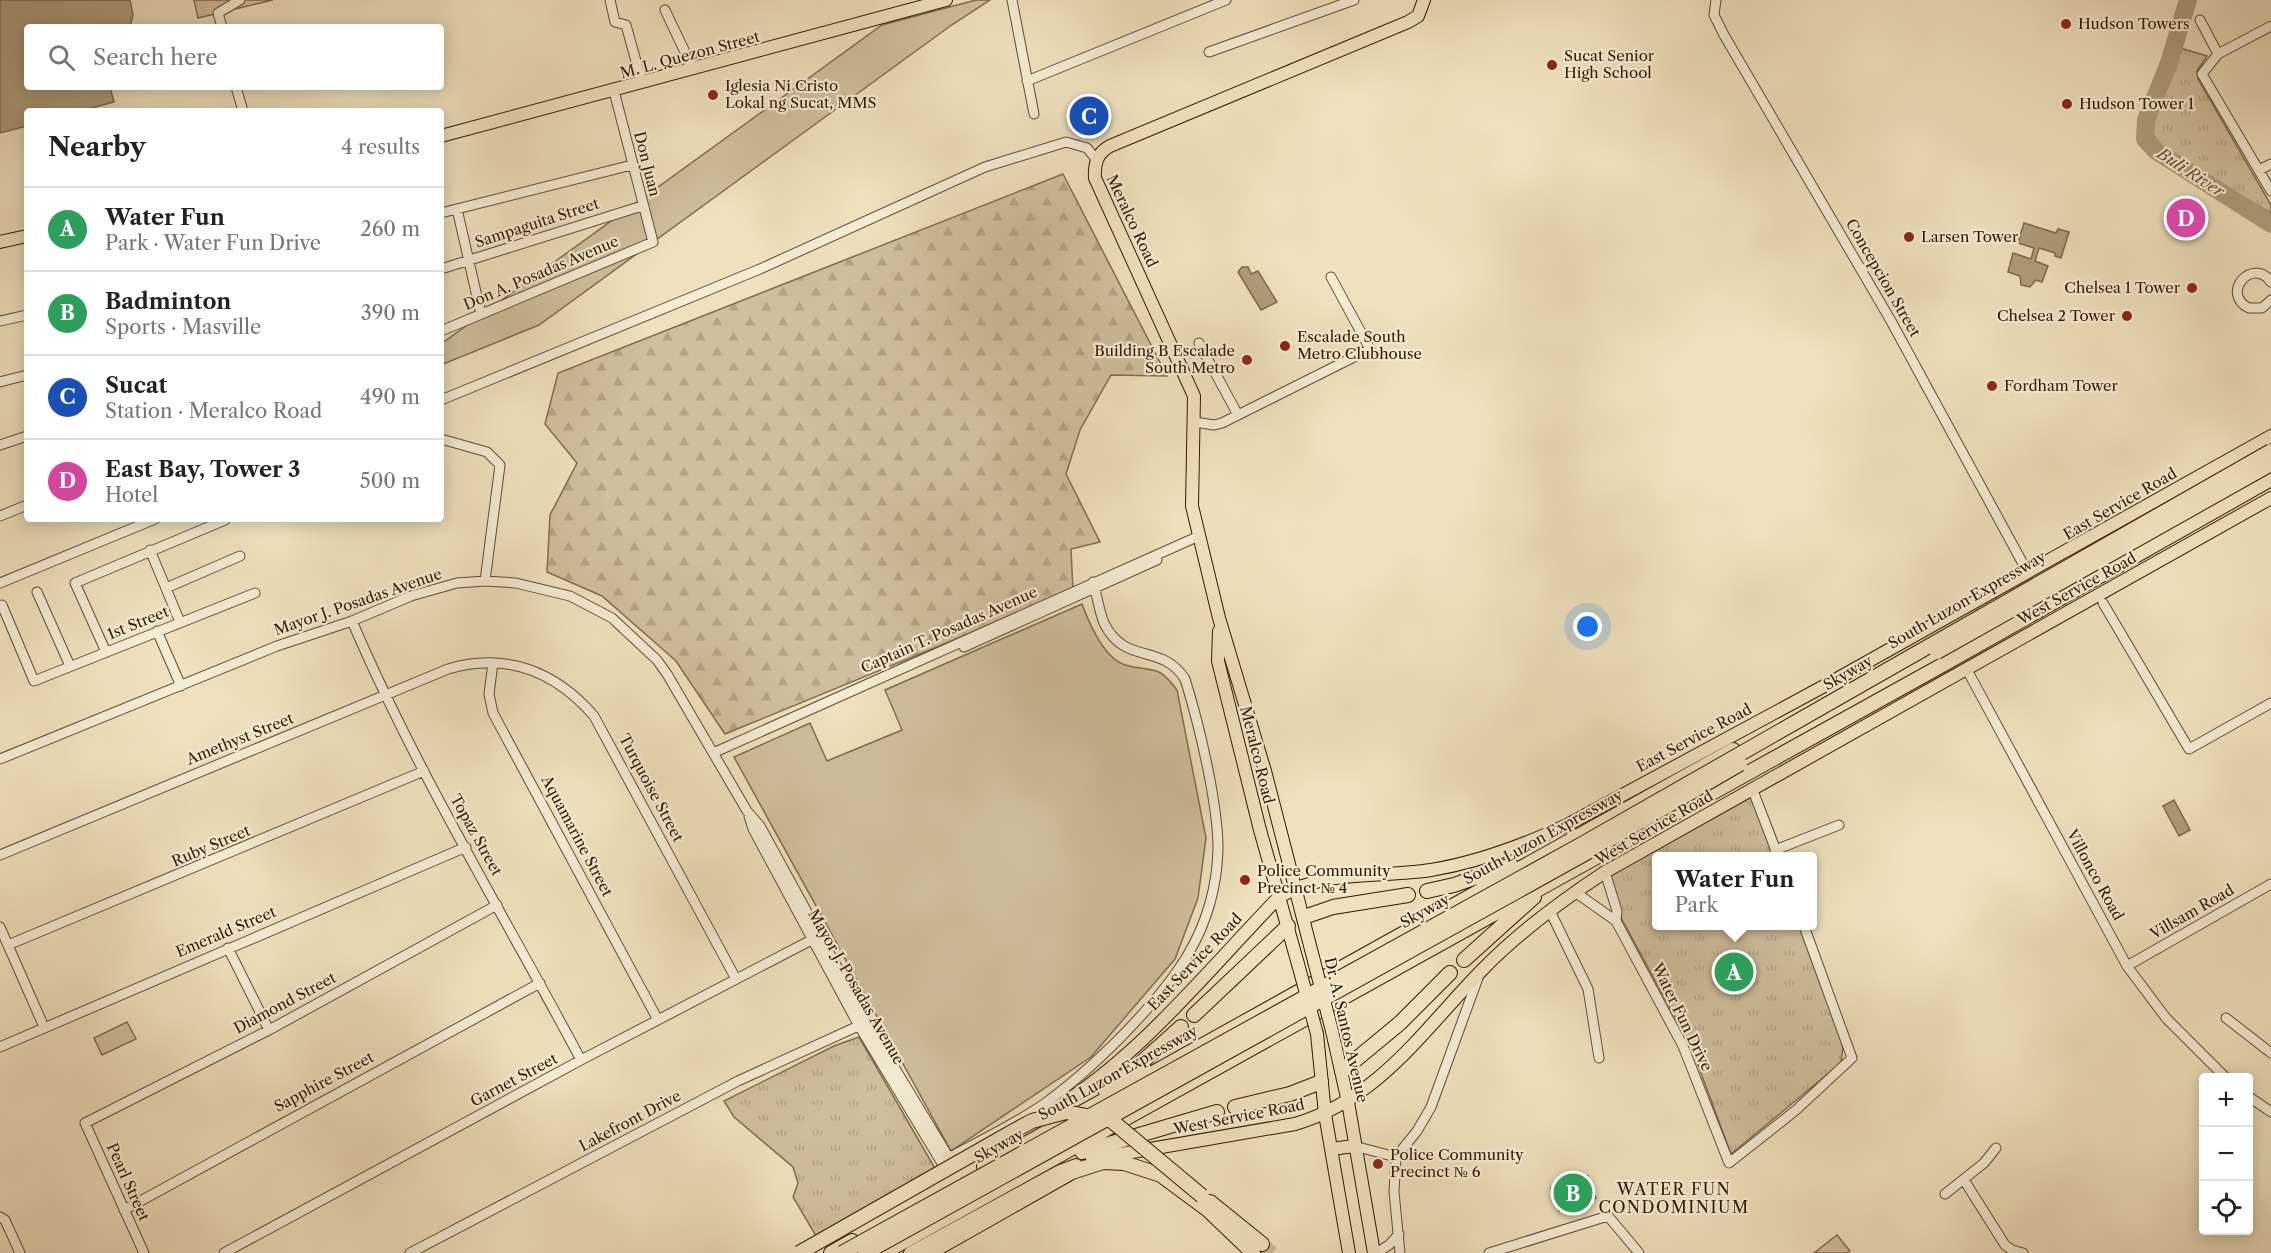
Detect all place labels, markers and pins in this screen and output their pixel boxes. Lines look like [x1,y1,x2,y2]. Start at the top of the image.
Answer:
place label: Hudson Towers [2078,14,2190,33]
marker: Hudson Towers [2059,17,2073,31]
place label: Sucat Senior High School [1564,46,1655,82]
marker: Sucat Senior High School [1545,58,1559,72]
place label: Iglesia Ni Cristo Lokal ng Sucat, MMS [725,76,877,112]
marker: Iglesia Ni Cristo Lokal ng Sucat, MMS [706,88,720,102]
pin: C [1070,94,1108,138]
place label: Hudson Tower 1 [2079,94,2195,113]
marker: Hudson Tower 1 [2060,97,2074,111]
pin: D [2166,196,2206,240]
place label: Larsen Tower [1921,227,2019,246]
marker: Larsen Tower [1902,230,1916,244]
place label: Chelsea 1 Tower [2064,278,2181,297]
marker: Chelsea 1 Tower [2185,281,2199,295]
place label: Chelsea 2 Tower [1997,306,2116,325]
marker: Chelsea 2 Tower [2120,309,2134,323]
place label: Escalade South Metro Clubhouse [1297,327,1422,363]
marker: Escalade South Metro Clubhouse [1278,339,1292,353]
place label: Building B Escalade South Metro [1094,341,1235,377]
marker: Building B Escalade South Metro [1240,353,1254,367]
place label: Fordham Tower [2004,376,2118,395]
marker: Fordham Tower [1985,379,1999,393]
place label: Police Community Precinct № 4 [1257,861,1391,897]
marker: Police Community Precinct № 4 [1238,873,1252,887]
pin: A [1714,950,1754,994]
place label: Police Community Precinct № 6 [1390,1145,1524,1181]
marker: Police Community Precinct № 6 [1371,1157,1385,1171]
pin: B [1554,1170,1592,1216]

